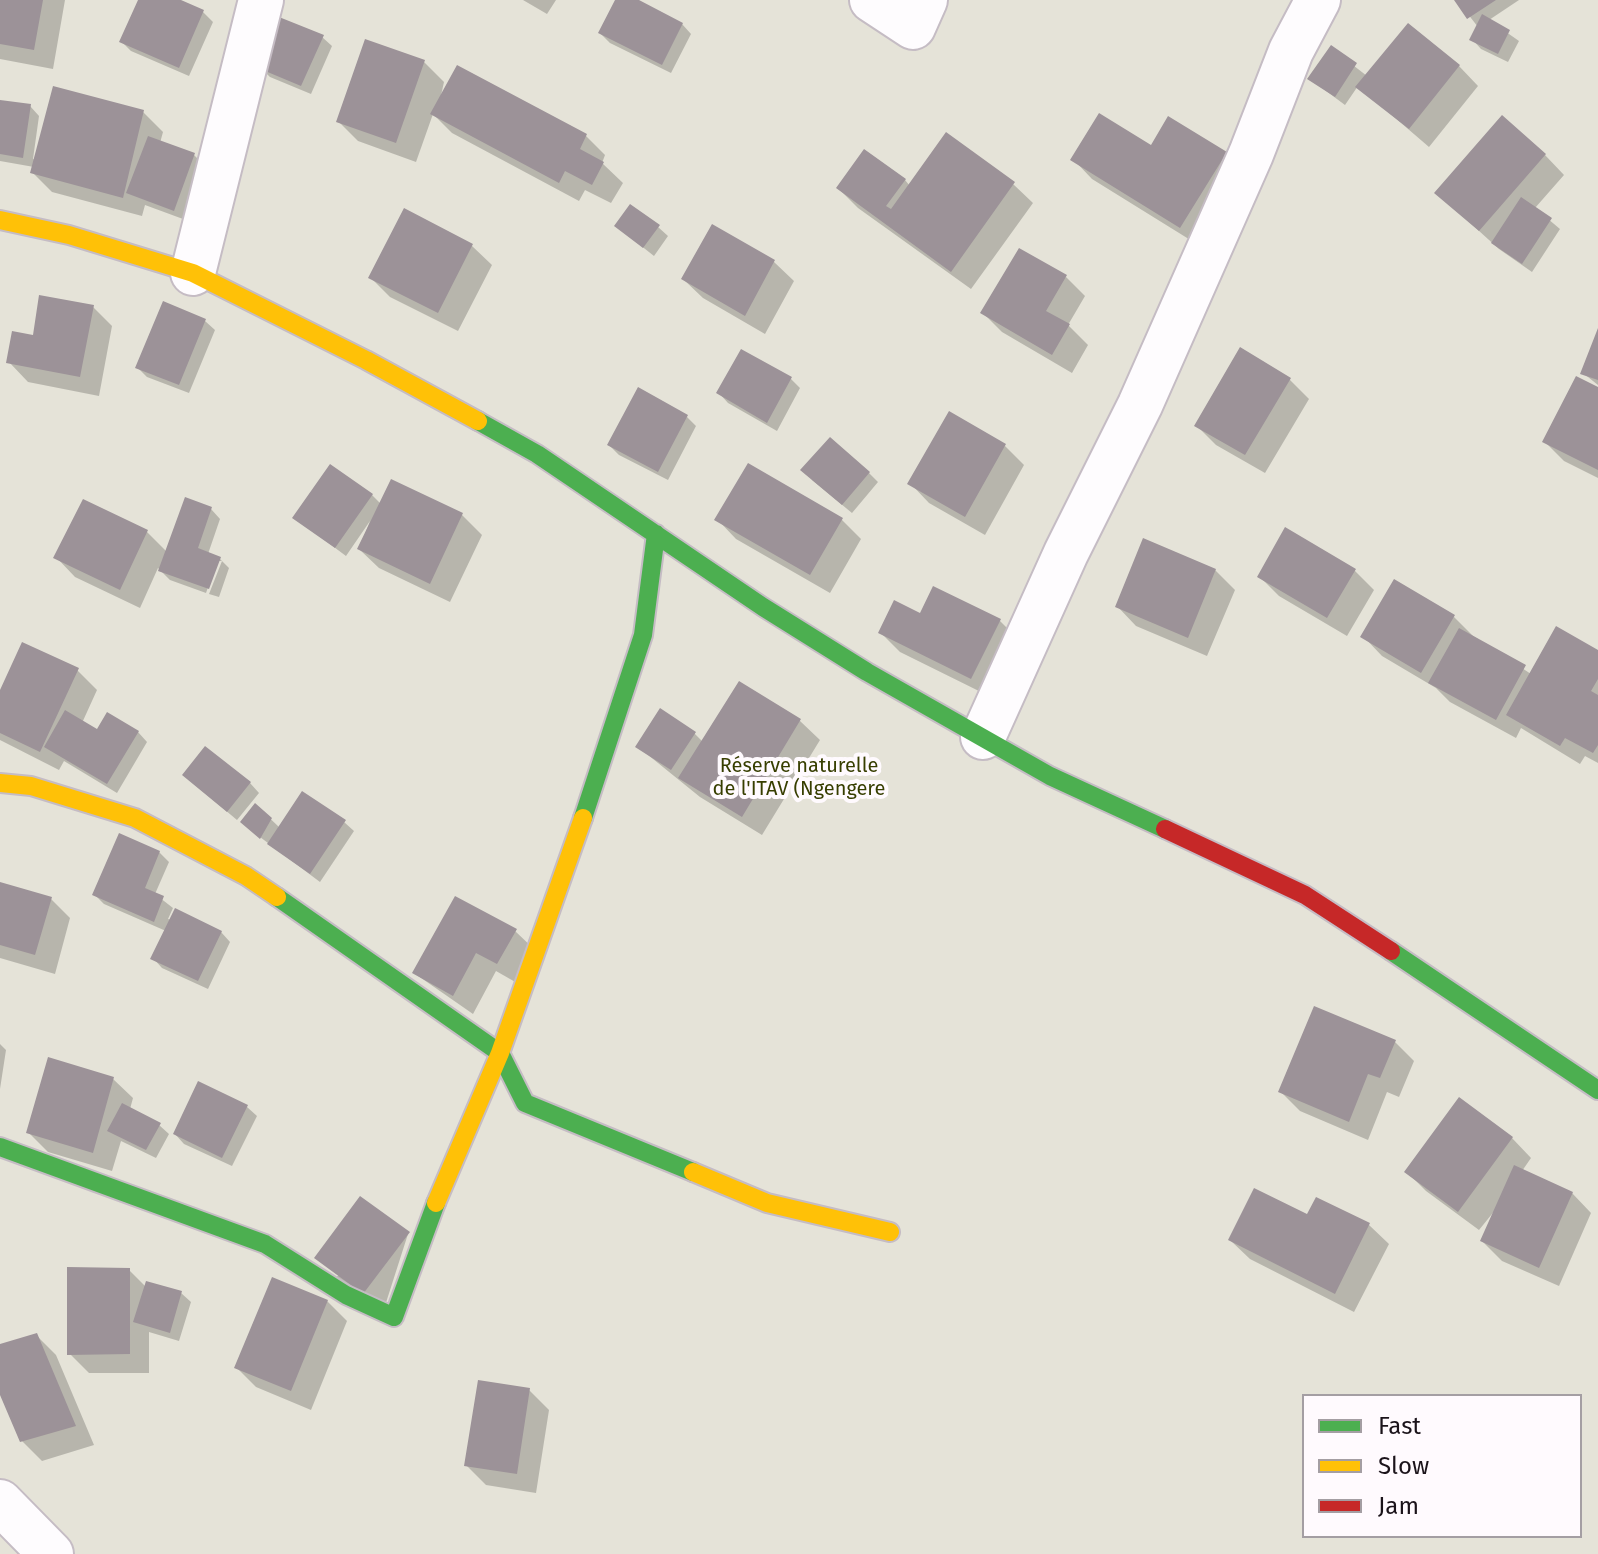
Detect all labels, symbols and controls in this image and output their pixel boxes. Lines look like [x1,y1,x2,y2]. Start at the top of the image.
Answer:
park label: Réserve naturelle de l'ITAV (Ngengere [713,754,885,801]
legend [1302,1394,1582,1538]
text: Fast [1378,1412,1421,1440]
text: Slow [1378,1452,1429,1480]
text: Jam [1378,1492,1419,1520]

